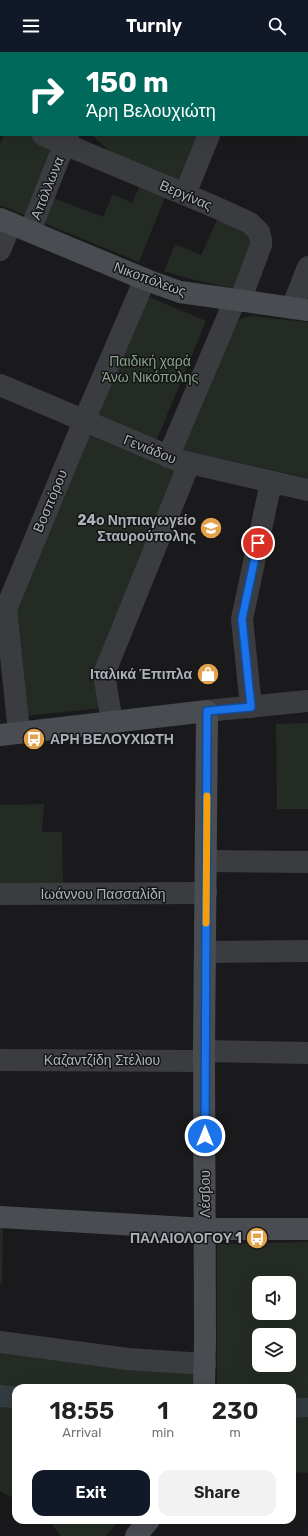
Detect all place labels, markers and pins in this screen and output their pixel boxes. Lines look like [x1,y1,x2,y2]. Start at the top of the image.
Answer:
place label: 24ο Νηπιαγωγείο Σταυρούπολης [78,512,196,545]
school or university icon: 24ο Νηπιαγωγείο Σταυρούπολης [198,515,224,541]
pin [241,526,275,560]
shop icon: Ιταλικά Έπιπλα [195,661,221,687]
place label: Ιταλικά Έπιπλα [90,666,192,683]
bus stop icon: ΑΡΗ ΒΕΛΟΥΧΙΩΤΗ [21,726,47,752]
place label: ΑΡΗ ΒΕΛΟΥΧΙΩΤΗ [50,731,174,748]
bus stop icon: ΠΑΛΑΙΟΛΟΓΟΥ 1 [244,1225,270,1251]
place label: ΠΑΛΑΙΟΛΟΓΟΥ 1 [130,1230,242,1247]

